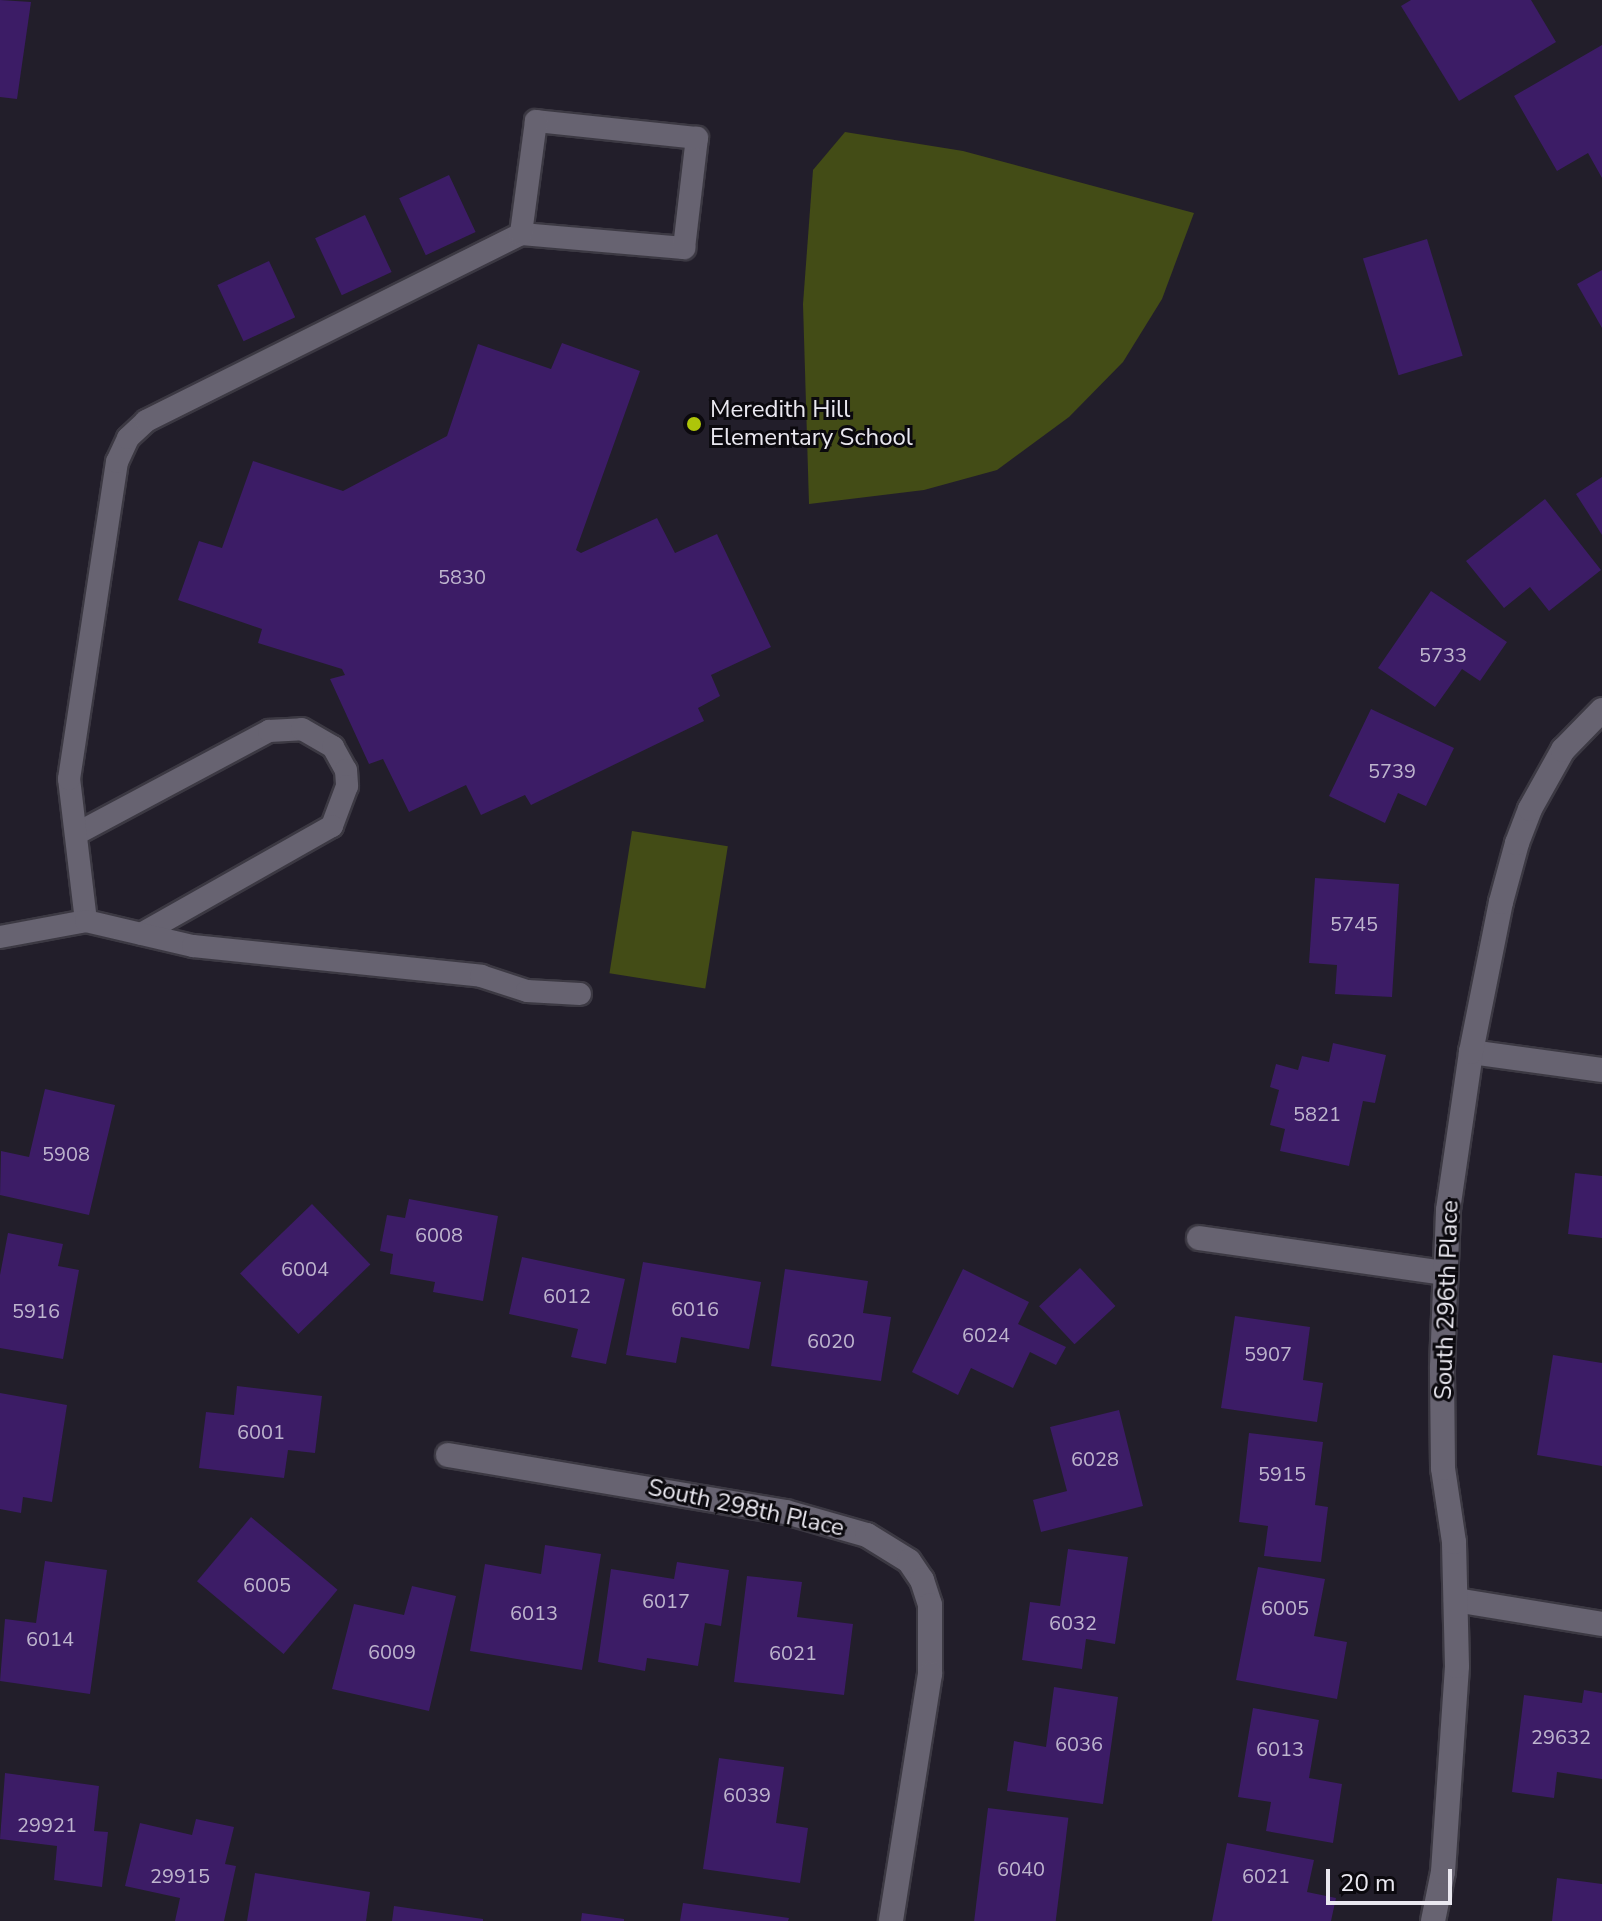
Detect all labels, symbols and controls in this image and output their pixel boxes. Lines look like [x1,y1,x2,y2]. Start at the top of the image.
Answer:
place label: Meredith Hill Elementary School [710,396,913,452]
marker: Meredith Hill Elementary School [685,415,703,433]
house number: 5830 [438,565,486,589]
house number: 5733 [1419,643,1467,667]
house number: 5739 [1368,759,1416,783]
house number: 5745 [1330,912,1378,936]
house number: 5821 [1293,1102,1341,1126]
house number: 5908 [42,1142,90,1166]
street label: South 296th Place [1429,1200,1465,1400]
house number: 6008 [415,1223,463,1247]
house number: 6004 [281,1257,329,1281]
house number: 6012 [543,1284,591,1308]
house number: 6016 [671,1297,719,1321]
house number: 5916 [12,1299,60,1323]
house number: 6024 [962,1323,1010,1347]
house number: 6020 [807,1329,855,1353]
house number: 5907 [1244,1342,1292,1366]
house number: 6001 [237,1420,285,1444]
house number: 6028 [1071,1447,1119,1471]
house number: 5915 [1258,1462,1306,1486]
street label: South 298th Place [645,1473,847,1543]
house number: 6005 [243,1573,291,1597]
house number: 6017 [642,1589,690,1613]
house number: 6005 [1261,1596,1309,1620]
house number: 6013 [510,1601,558,1625]
house number: 6032 [1049,1611,1097,1635]
house number: 6014 [26,1627,74,1651]
house number: 6009 [368,1640,416,1664]
house number: 6021 [769,1641,817,1665]
house number: 29632 [1531,1725,1591,1749]
house number: 6036 [1055,1732,1103,1756]
house number: 6013 [1256,1737,1304,1761]
house number: 6039 [723,1783,771,1807]
house number: 29921 [17,1813,77,1837]
scale bar [1330,1853,1456,1903]
house number: 6040 [997,1857,1045,1881]
house number: 29915 [150,1864,210,1888]
house number: 6021 [1242,1864,1290,1888]
text: 20 m [1340,1867,1396,1899]

